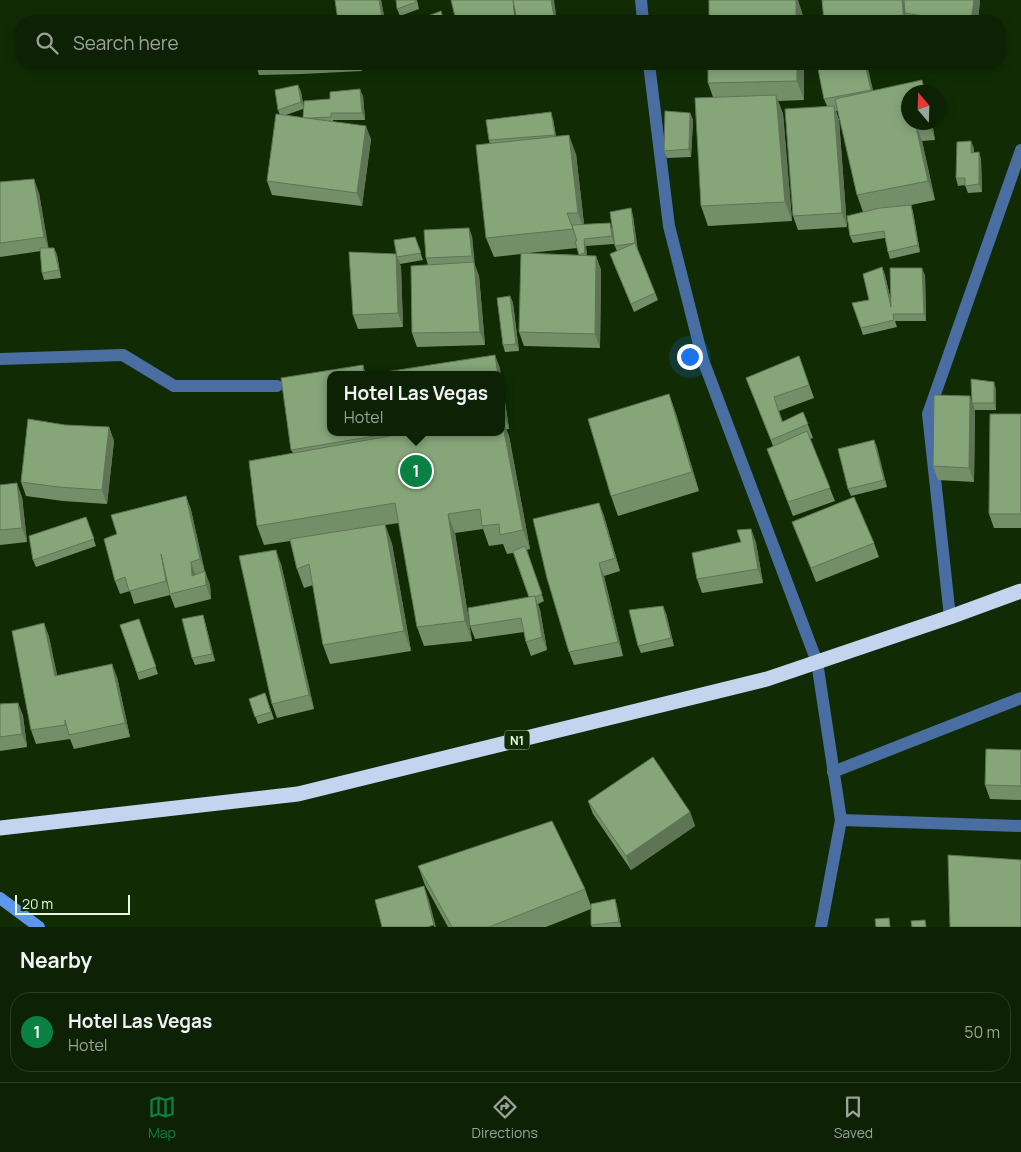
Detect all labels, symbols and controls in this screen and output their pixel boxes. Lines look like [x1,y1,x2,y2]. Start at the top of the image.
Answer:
search box [15,15,1006,70]
icon: search [33,29,61,57]
text: Search here [73,30,179,56]
north arrow [901,85,946,130]
your location [677,344,703,370]
popup [327,371,505,436]
text: Hotel Las Vegas [344,380,488,406]
text: Hotel [344,406,383,428]
pin: 1 [400,452,432,490]
road number: N1 [504,730,530,750]
scale bar [15,892,130,915]
text: 20 m [22,894,53,913]
text: Nearby [20,946,92,974]
text: Hotel Las Vegas [68,1008,212,1034]
text: 1 [33,1021,41,1043]
text: 50 m [964,1021,1000,1043]
text: Hotel [68,1034,108,1056]
tab: Map [148,1093,176,1142]
tab: Directions [472,1093,538,1142]
tab: Saved [834,1093,873,1142]

